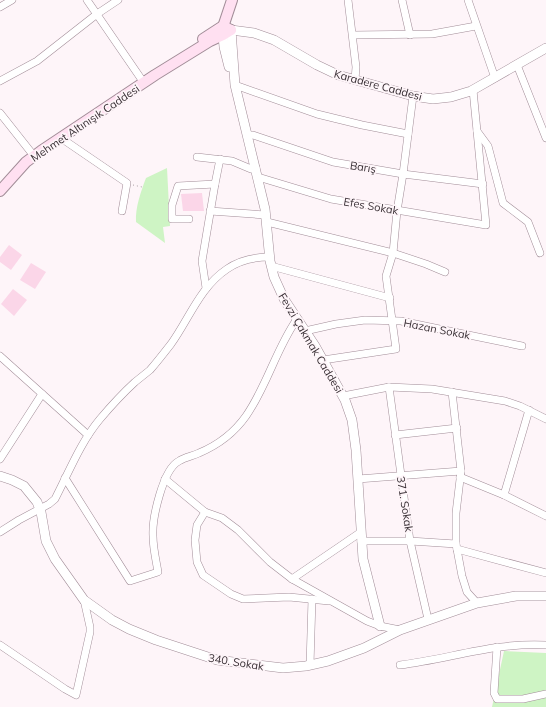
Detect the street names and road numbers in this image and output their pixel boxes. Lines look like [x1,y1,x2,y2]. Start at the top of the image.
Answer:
street label: Karadere Caddesi [332,67,424,103]
street label: Mehmet Altınışık Caddesi [28,81,142,165]
street label: Barış [349,158,377,176]
street label: Efes Sokak [343,194,400,218]
street label: Fevzi Çakmak Caddesi [276,290,346,396]
street label: Hazan Sokak [402,316,472,342]
street label: 371. Sokak [394,475,416,533]
street label: 340. Sokak [207,651,265,673]

